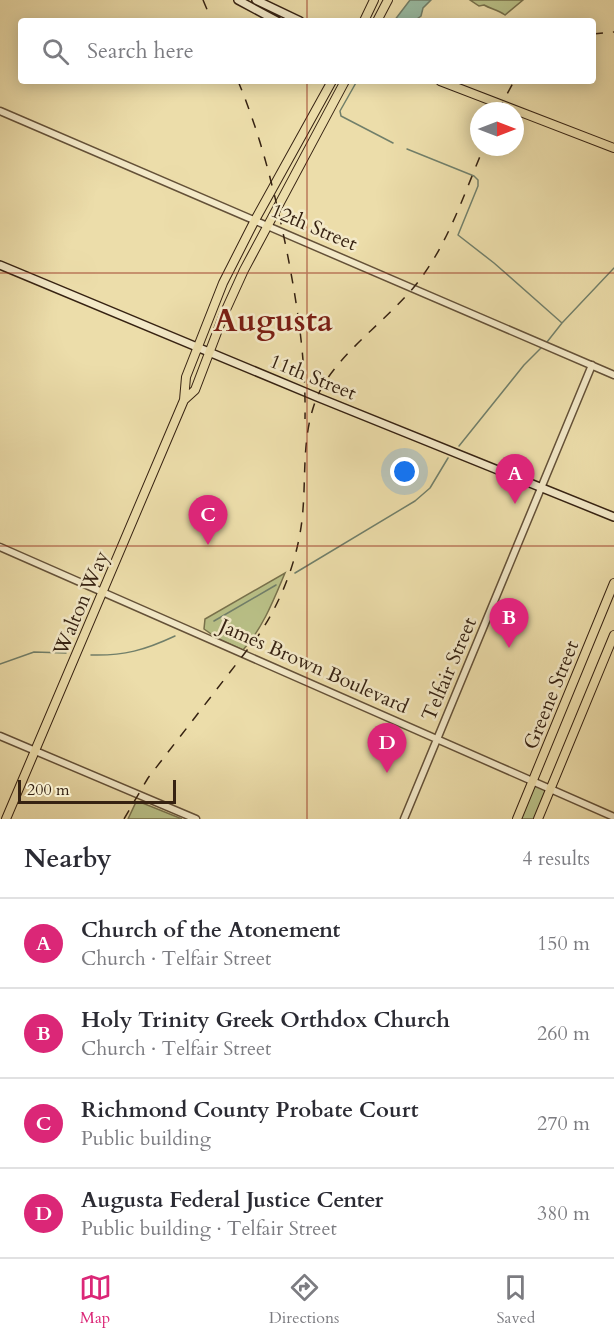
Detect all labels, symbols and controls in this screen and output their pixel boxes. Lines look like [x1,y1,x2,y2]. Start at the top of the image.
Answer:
search box [18,18,596,84]
icon: search [39,35,72,68]
text: Search here [87,36,194,66]
north arrow [470,102,524,156]
street label: 12th Street [267,197,362,258]
district label: Augusta [213,299,333,343]
street label: 11th Street [266,347,361,407]
pin: A [496,454,534,504]
your location [390,457,419,486]
pin: C [188,496,228,545]
street label: Walton Way [46,546,115,660]
pin: B [490,598,528,648]
street label: James Brown Boulevard [212,611,413,720]
street label: Telfair Street [415,612,483,725]
street label: Greene Street [517,636,585,753]
pin: D [368,724,406,773]
scale bar [18,777,176,804]
text: 200 m [27,779,69,801]
text: Nearby [24,841,112,876]
text: 4 results [522,845,590,872]
text: Church of the Atonement [81,915,340,945]
text: A [36,930,51,957]
text: 150 m [537,930,590,957]
text: Church · Telfair Street [81,945,271,972]
text: Holy Trinity Greek Orthdox Church [81,1005,450,1035]
text: B [36,1020,51,1047]
text: 260 m [537,1020,590,1047]
text: Church · Telfair Street [81,1035,271,1062]
text: Richmond County Probate Court [81,1095,418,1125]
text: C [36,1110,51,1137]
text: 270 m [537,1110,590,1137]
text: Public building [81,1125,211,1152]
text: Augusta Federal Justice Center [81,1185,383,1215]
text: D [35,1200,52,1227]
text: 380 m [537,1200,590,1227]
text: Public building · Telfair Street [81,1215,337,1242]
tab: Map [79,1271,112,1329]
tab: Directions [269,1271,339,1329]
tab: Saved [497,1271,535,1329]

